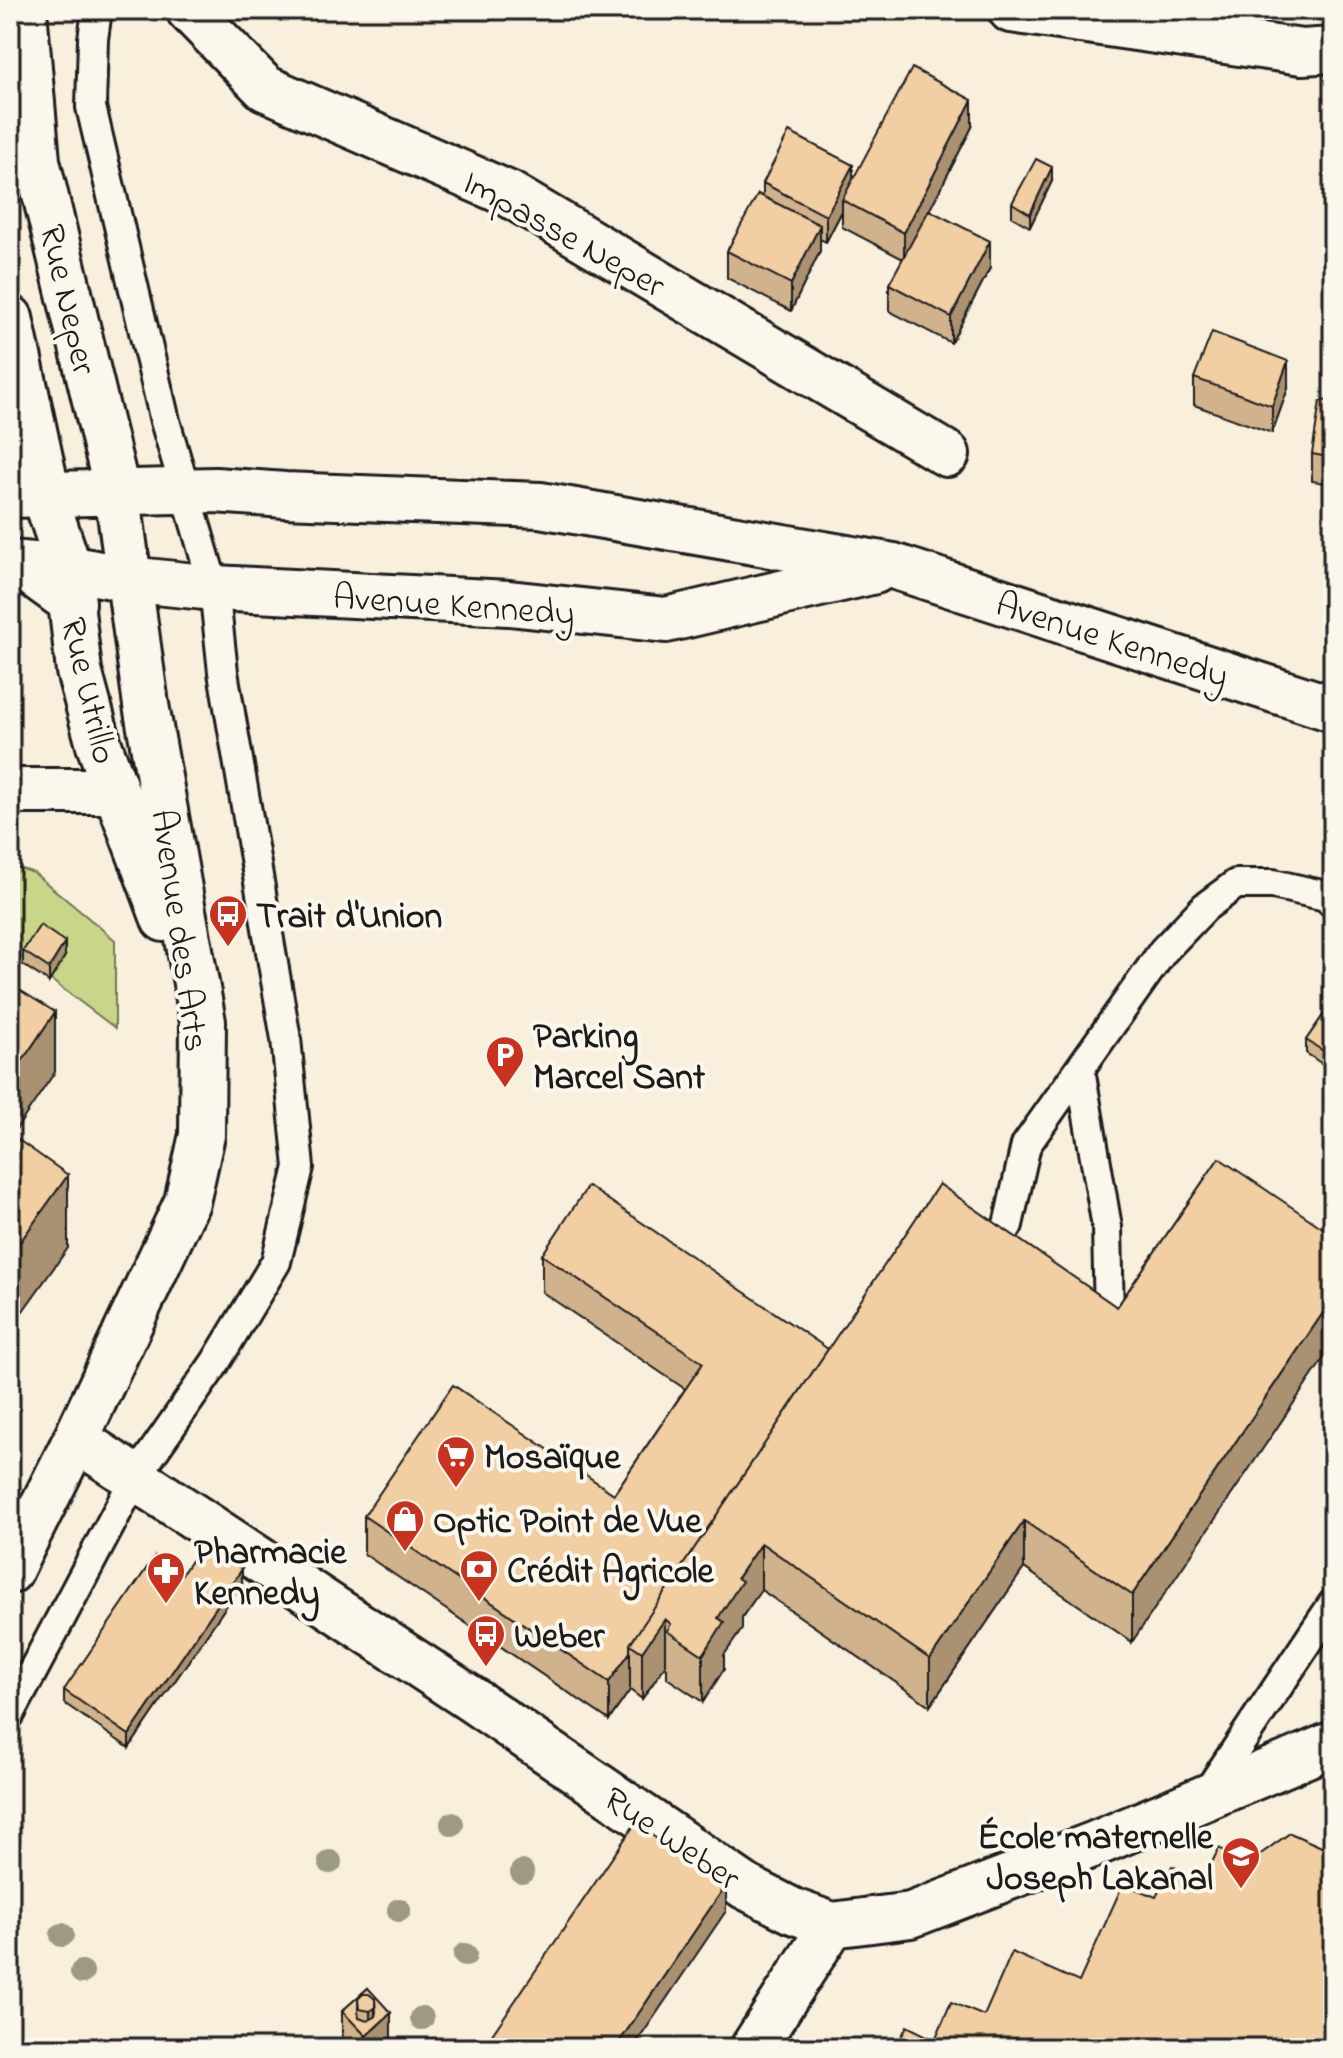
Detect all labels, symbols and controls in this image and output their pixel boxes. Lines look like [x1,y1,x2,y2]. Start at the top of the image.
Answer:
street label: Impasse Neper [452,158,675,314]
street label: Rue Neper [23,220,109,381]
street label: Avenue Kennedy [331,573,576,642]
street label: Avenue Kennedy [988,580,1235,705]
street label: Rue Utrillo [44,613,129,769]
street label: Avenue des Arts [134,806,221,1055]
place label: Trait d'Union [256,892,442,945]
bus stop icon: Trait d'Union [207,893,249,948]
place label: Parking Marcel Sant [533,1012,706,1106]
parking icon: Parking Marcel Sant [484,1034,526,1089]
place label: Mosaïque [484,1433,621,1486]
supermarket icon: Mosaïque [435,1434,477,1489]
place label: Optic Point de Vue [433,1497,702,1550]
shop icon: Optic Point de Vue [384,1498,426,1553]
place label: Pharmacie Kennedy [194,1528,347,1622]
place label: Crédit Agricole [507,1547,715,1601]
bank icon: Crédit Agricole [458,1548,500,1603]
pharmacy icon: Pharmacie Kennedy [145,1550,187,1605]
place label: Weber [514,1612,605,1665]
bus stop icon: Weber [465,1613,507,1668]
street label: Rue Weber [591,1775,751,1907]
place label: École maternelle Joseph Lakanal [978,1813,1214,1907]
school or university icon: École maternelle Joseph Lakanal [1220,1835,1262,1890]

